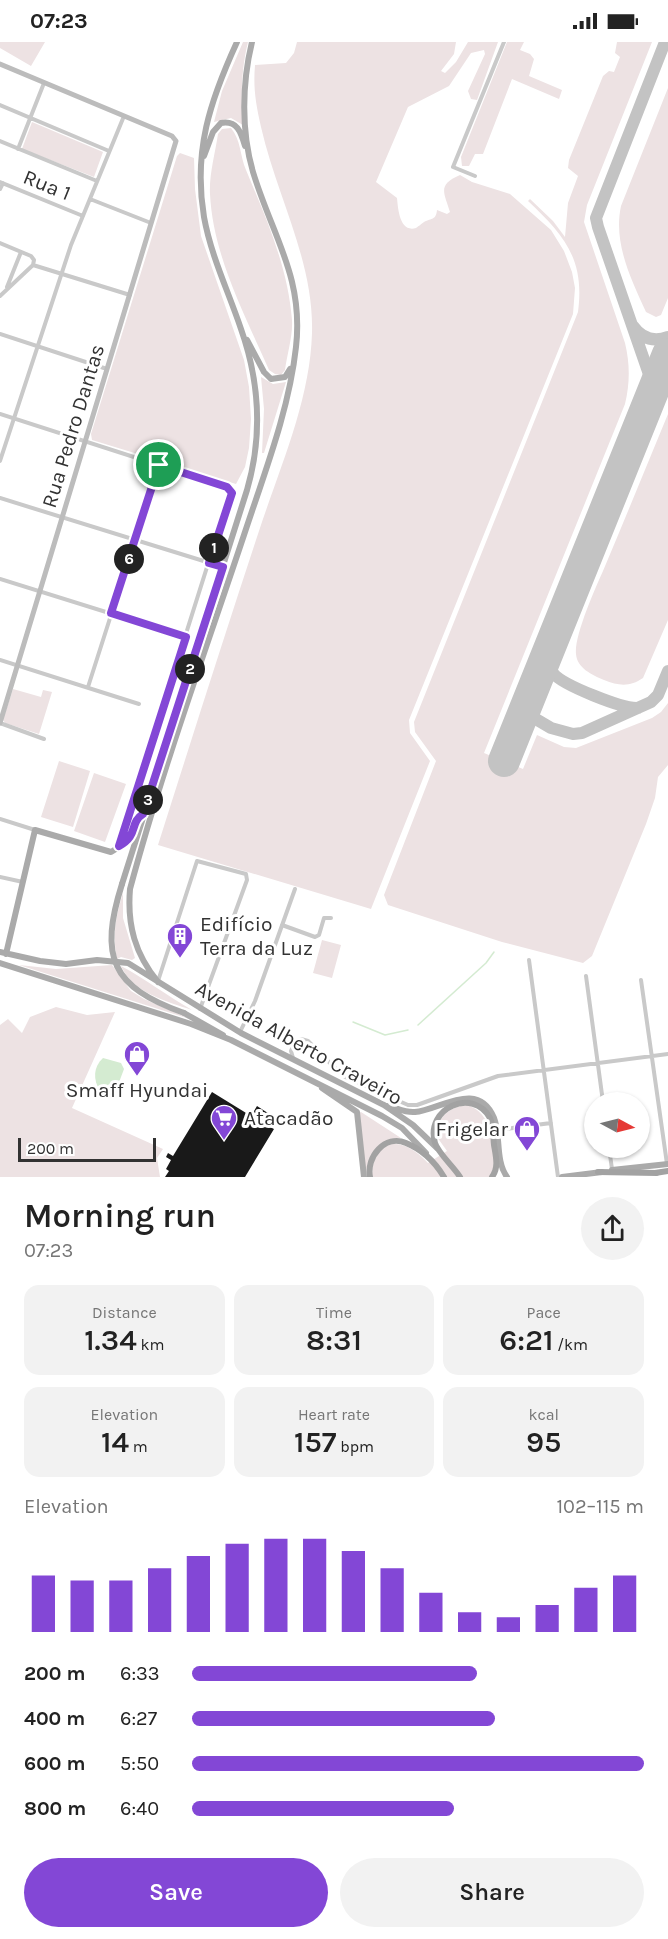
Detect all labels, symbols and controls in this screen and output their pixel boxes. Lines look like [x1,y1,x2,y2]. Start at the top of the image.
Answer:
text: 07:23 [30,8,88,34]
street label: Rua 1 [20,165,74,205]
street label: Rua Pedro Dantas [37,341,109,511]
pin [133,439,184,490]
icon: arrive [142,448,175,481]
pin: 1 [199,533,229,563]
text: 1 [211,538,217,557]
pin: 6 [114,544,144,574]
text: 6 [124,549,134,568]
pin: 2 [175,654,205,684]
text: 2 [185,659,195,678]
pin: 3 [133,785,163,815]
text: 3 [143,790,153,809]
place label: Edifício Terra da Luz [200,912,313,960]
building icon: Edifício Terra da Luz [165,921,195,959]
street label: Avenida Alberto Craveiro [191,976,407,1110]
shop icon: Smaff Hyundai [122,1039,152,1077]
place label: Smaff Hyundai [66,1078,208,1102]
north arrow [584,1092,650,1158]
map controls [584,1092,650,1158]
supermarket icon: Atacadão [209,1103,239,1141]
place label: Atacadão [244,1106,333,1130]
shop icon: Frigelar [512,1114,542,1152]
place label: Frigelar [435,1117,508,1141]
scale bar [18,1135,156,1162]
text: 200 m [27,1139,74,1158]
text: Morning run [24,1197,216,1235]
button: share [581,1197,644,1260]
text: 07:23 [24,1239,73,1262]
text: Distance [92,1303,157,1322]
text: Time [316,1303,352,1322]
text: Pace [527,1303,561,1322]
text: 1.34 [84,1322,137,1358]
text: 8:31 [306,1322,362,1358]
text: 6:21 [499,1322,553,1358]
text: km [137,1335,165,1354]
text: /km [553,1335,588,1354]
text: Elevation [90,1405,158,1424]
text: Heart rate [298,1405,370,1424]
text: kcal [528,1405,559,1424]
text: 14 [101,1424,129,1460]
text: 157 [294,1424,336,1460]
text: 95 [526,1424,561,1460]
text: m [129,1437,148,1456]
text: bpm [336,1437,374,1456]
text: Elevation [24,1495,109,1518]
text: 102–115 m [557,1495,644,1518]
text: 200 m [24,1662,85,1685]
text: 6:33 [120,1662,160,1685]
text: 400 m [24,1707,85,1730]
text: 6:27 [120,1707,157,1730]
text: 600 m [24,1752,85,1775]
text: 5:50 [120,1752,159,1775]
text: 800 m [24,1797,86,1820]
text: 6:40 [120,1797,159,1820]
button: Save [24,1858,328,1927]
button: Share [340,1858,644,1927]

